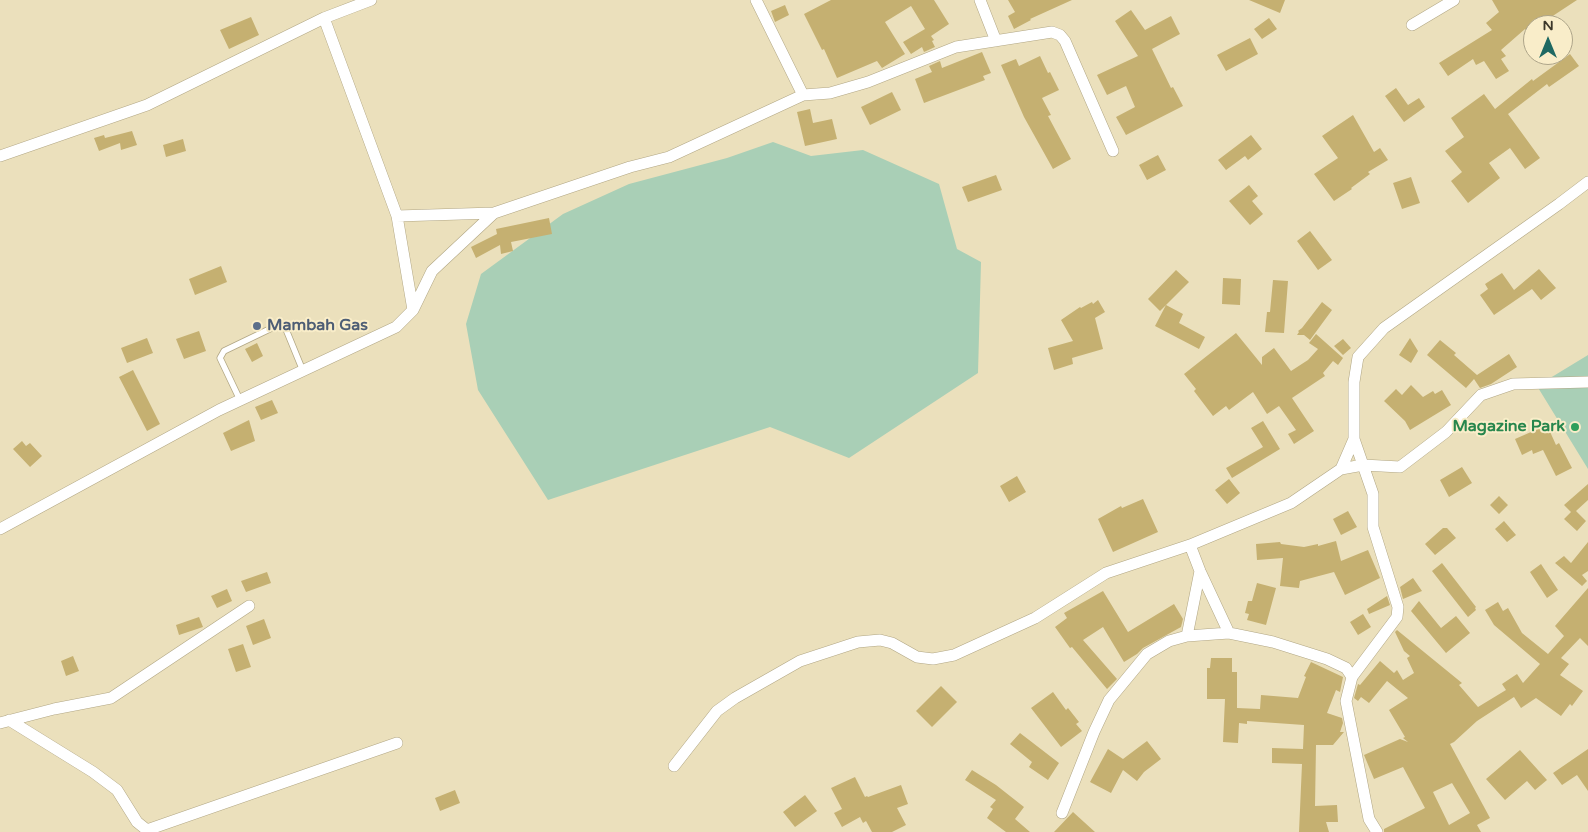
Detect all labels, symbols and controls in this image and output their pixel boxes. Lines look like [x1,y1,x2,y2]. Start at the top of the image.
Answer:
north arrow [1523,15,1573,65]
text: N [1542,17,1554,34]
place label: Mambah Gas [267,316,368,336]
marker: Mambah Gas [251,320,263,332]
place label: Magazine Park [1452,417,1565,437]
marker: Magazine Park [1569,421,1581,433]

